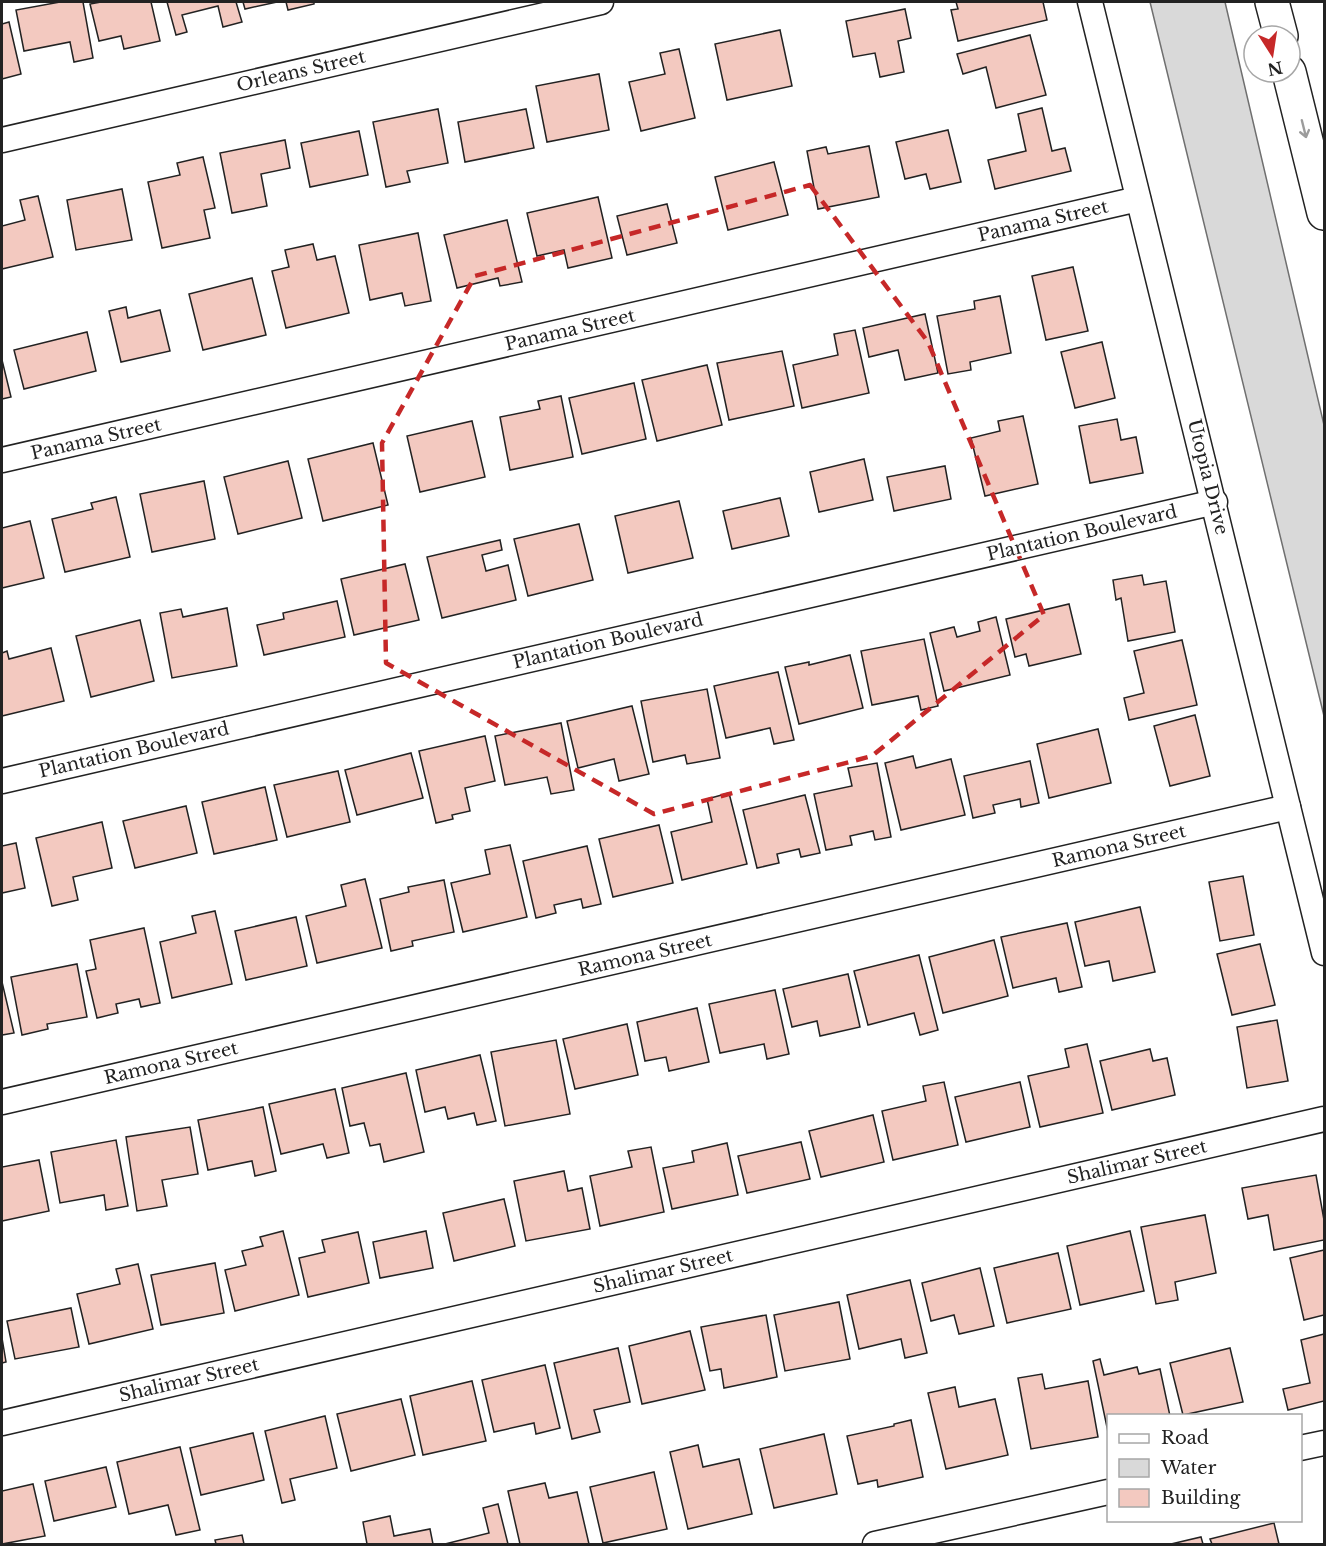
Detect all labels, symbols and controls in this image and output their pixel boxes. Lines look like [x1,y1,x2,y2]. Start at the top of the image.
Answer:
north arrow [1242,24,1302,84]
street label: Orleans Street [234,45,368,97]
text: N [1266,57,1285,80]
one-way arrow [1298,119,1310,138]
street label: Panama Street [976,195,1110,247]
street label: Panama Street [503,304,637,356]
street label: Panama Street [29,413,163,465]
street label: Utopia Drive [1183,417,1233,537]
street label: Plantation Boulevard [985,500,1179,566]
street label: Plantation Boulevard [511,608,705,674]
street label: Plantation Boulevard [37,717,231,783]
street label: Ramona Street [1050,820,1188,872]
street label: Ramona Street [576,929,714,981]
street label: Ramona Street [102,1037,240,1089]
street label: Shalimar Street [1065,1135,1209,1189]
street label: Shalimar Street [591,1244,735,1298]
street label: Shalimar Street [117,1353,261,1407]
legend [1107,1414,1302,1522]
text: Road [1161,1427,1209,1449]
text: Water [1160,1457,1217,1479]
text: Building [1161,1487,1240,1509]

